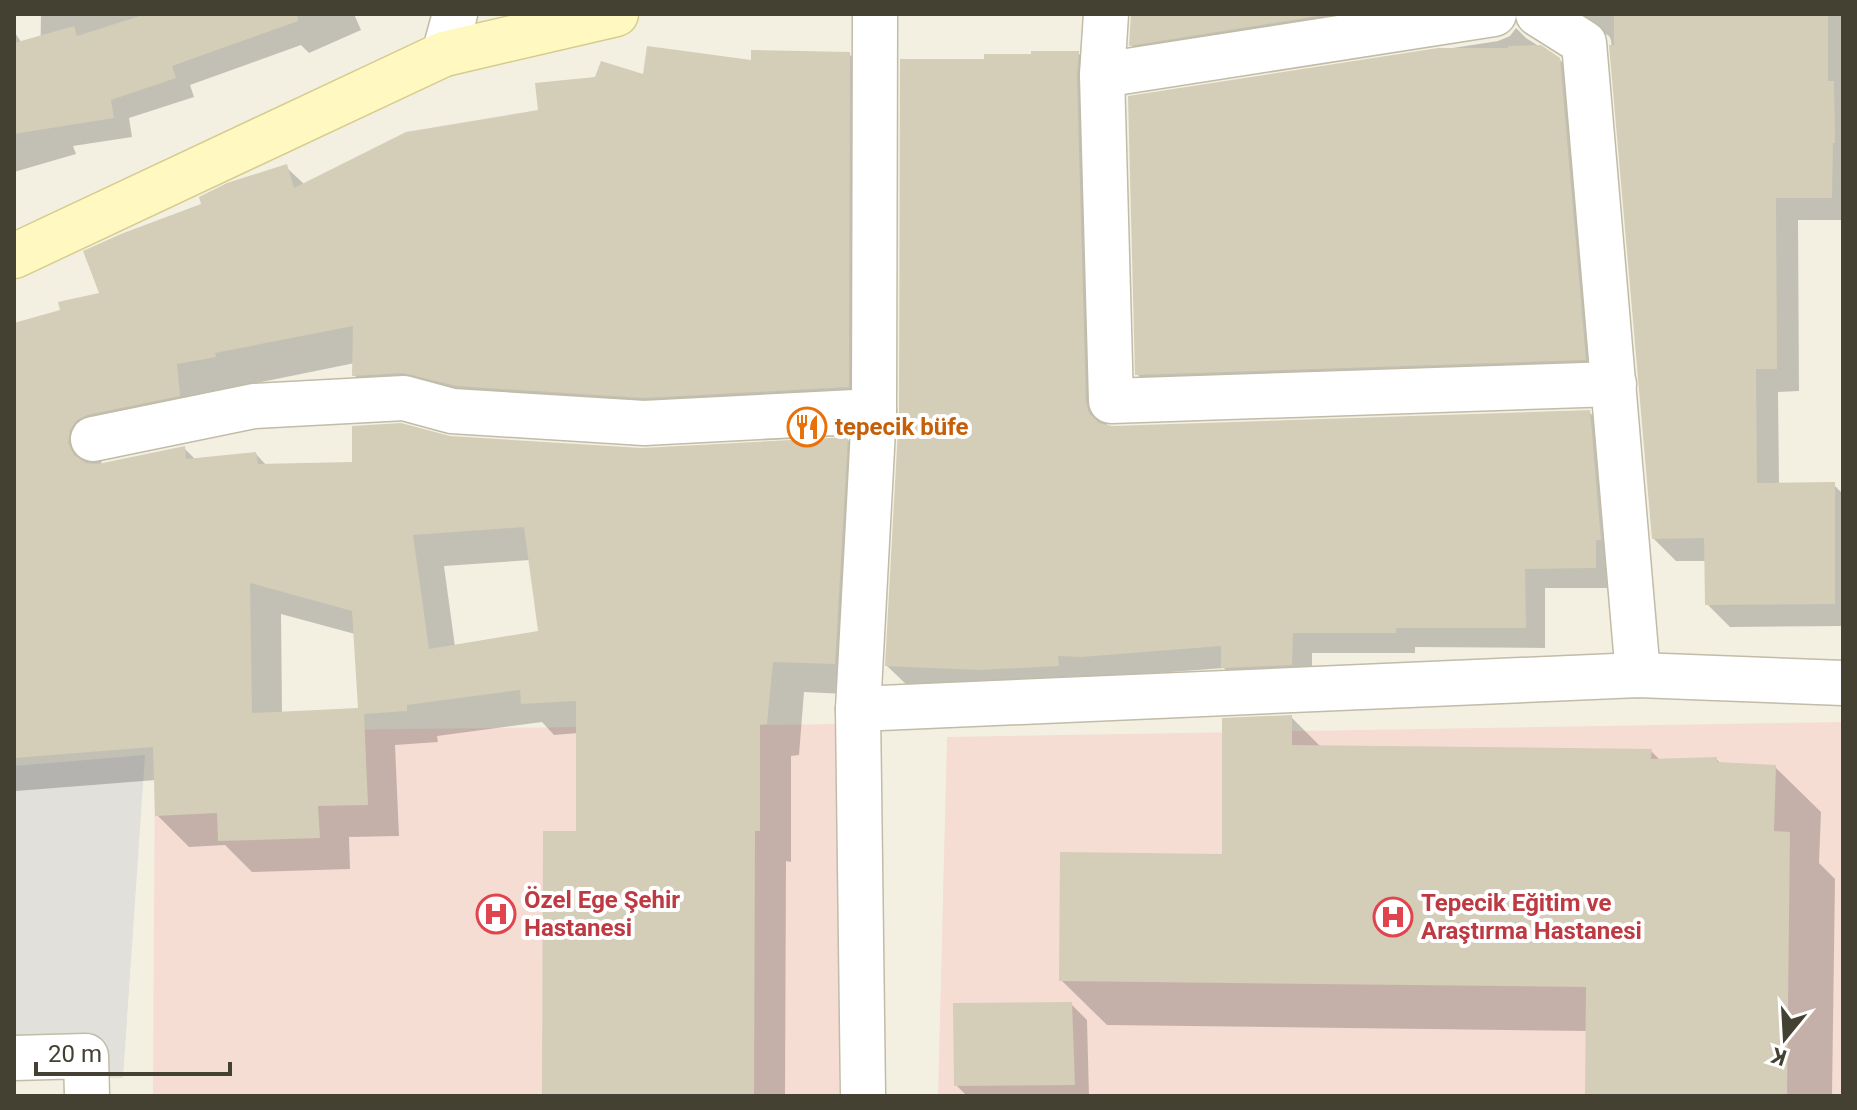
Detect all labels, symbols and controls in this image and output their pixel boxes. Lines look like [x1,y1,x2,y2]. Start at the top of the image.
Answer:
restaurant icon: tepecik büfe [786,406,828,448]
place label: tepecik büfe [835,413,968,441]
place label: Özel Ege Şehir Hastanesi [524,886,680,942]
place label: Tepecik Eğitim ve Araştırma Hastanesi [1421,889,1642,945]
hospital icon: Özel Ege Şehir Hastanesi [475,893,517,935]
hospital icon: Tepecik Eğitim ve Araştırma Hastanesi [1372,896,1414,938]
north arrow [1745,998,1825,1078]
scale bar [36,1026,230,1076]
text: 20 m [48,1040,102,1068]
text: K [1768,1042,1789,1071]

